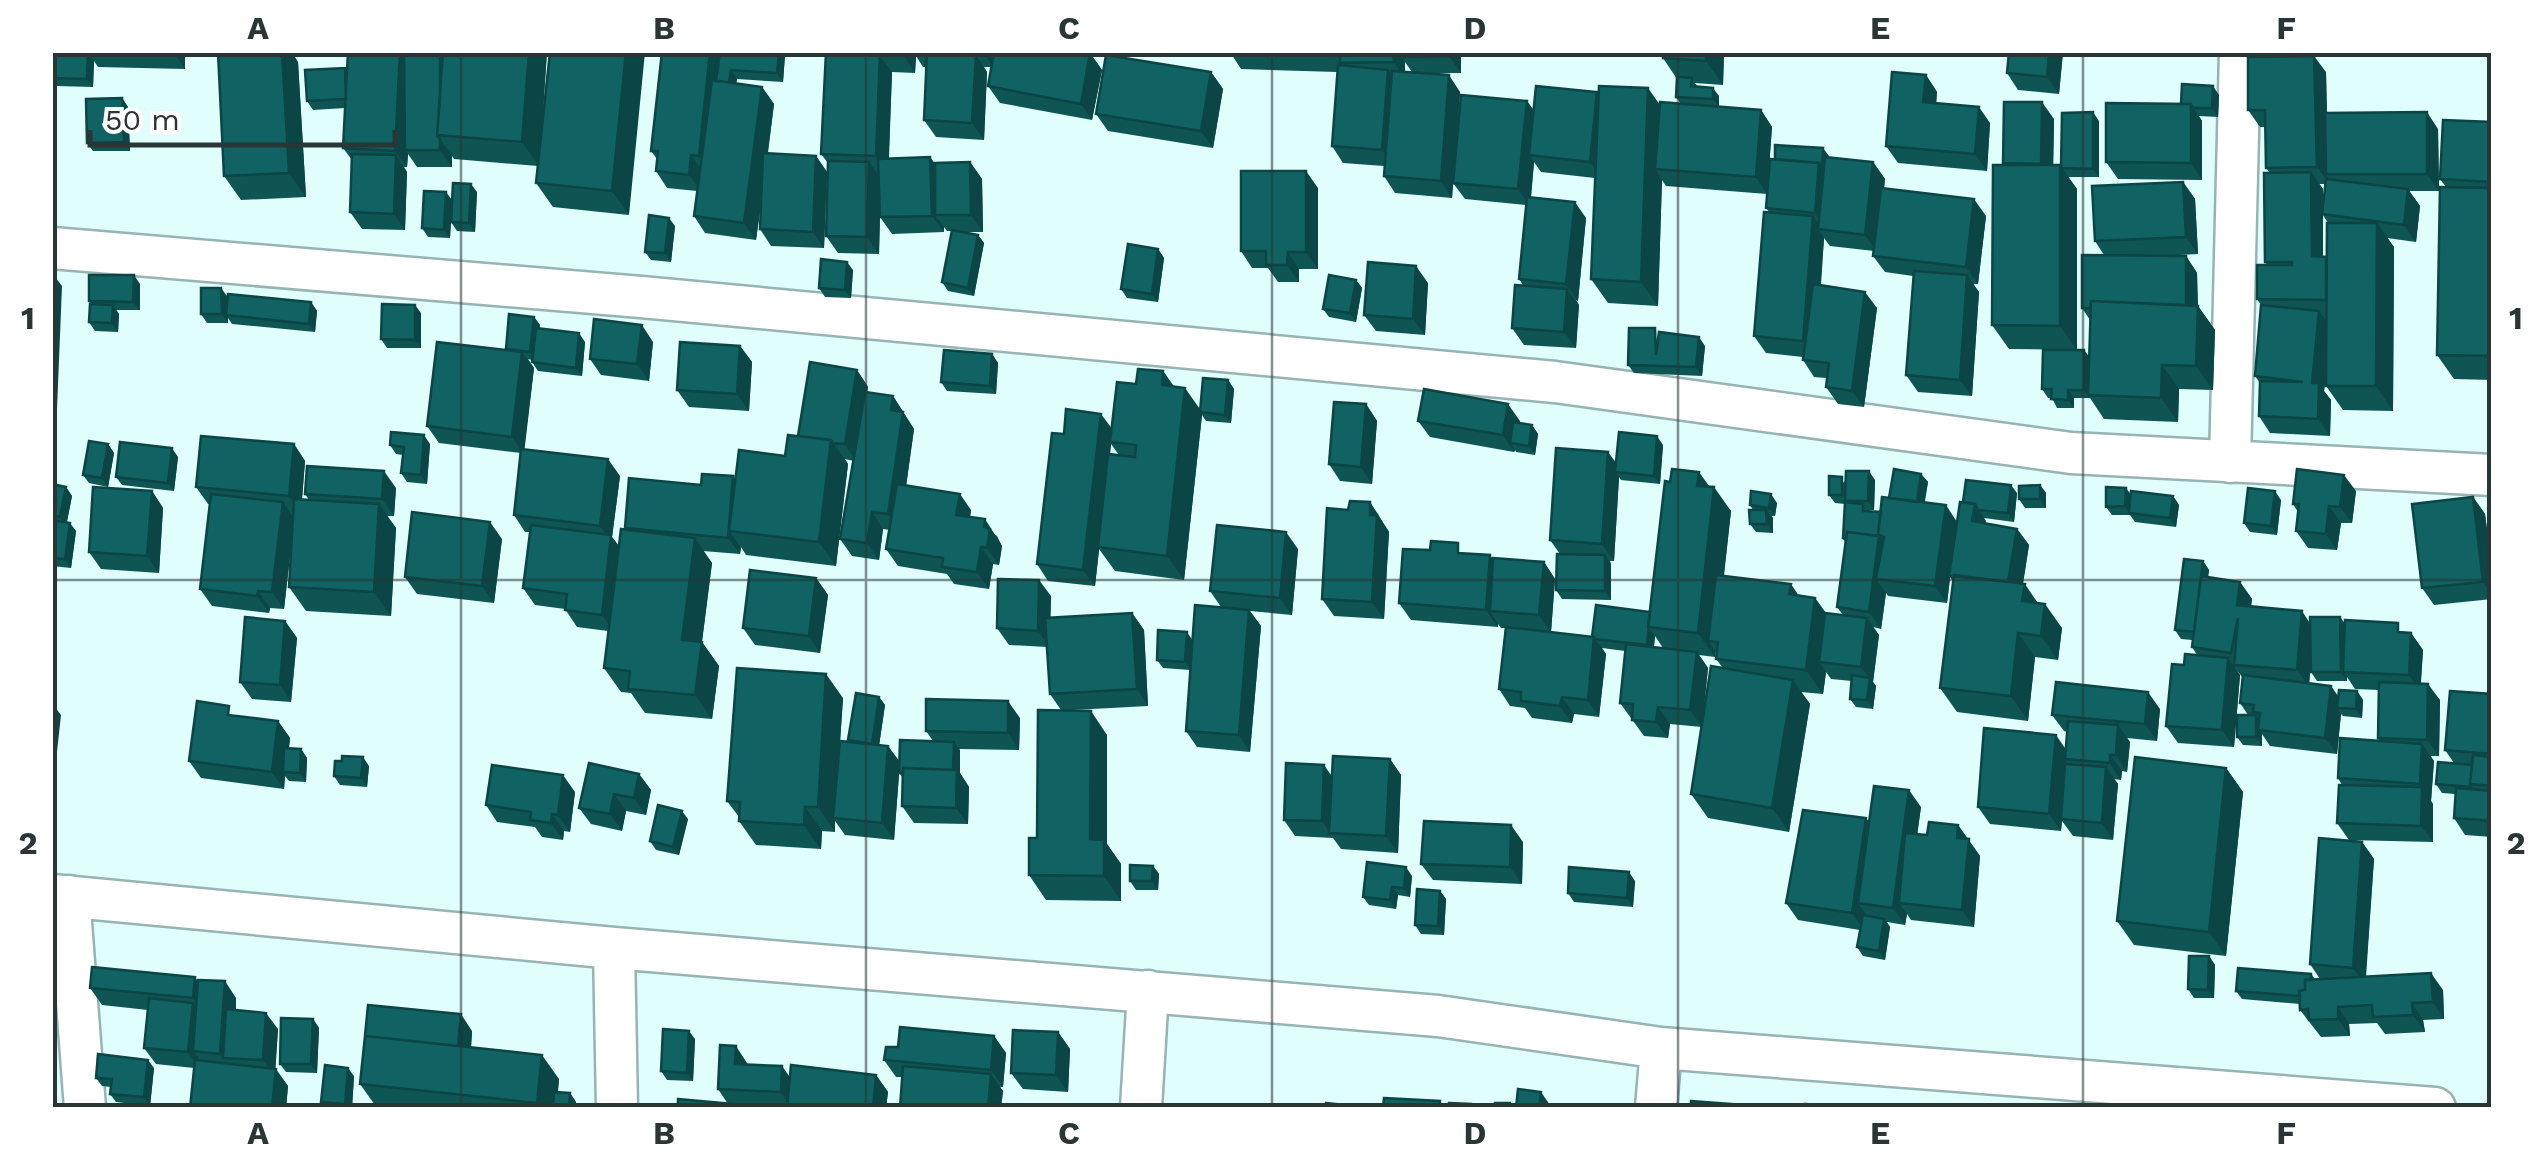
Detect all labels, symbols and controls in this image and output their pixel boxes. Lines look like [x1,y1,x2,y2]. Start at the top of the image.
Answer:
text: A [247,9,269,47]
text: B [653,9,675,47]
text: C [1058,9,1080,47]
text: D [1464,9,1486,47]
text: E [1870,9,1890,47]
text: F [2276,9,2296,47]
scale bar [90,85,395,147]
text: 50 m [105,102,180,137]
text: 1 [21,299,35,337]
text: 1 [2509,299,2523,337]
text: 2 [18,824,38,862]
text: 2 [2506,824,2526,862]
text: A [247,1114,269,1152]
text: B [653,1114,675,1152]
text: C [1058,1114,1080,1152]
text: D [1464,1114,1486,1152]
text: E [1870,1114,1890,1152]
text: F [2276,1114,2296,1152]

